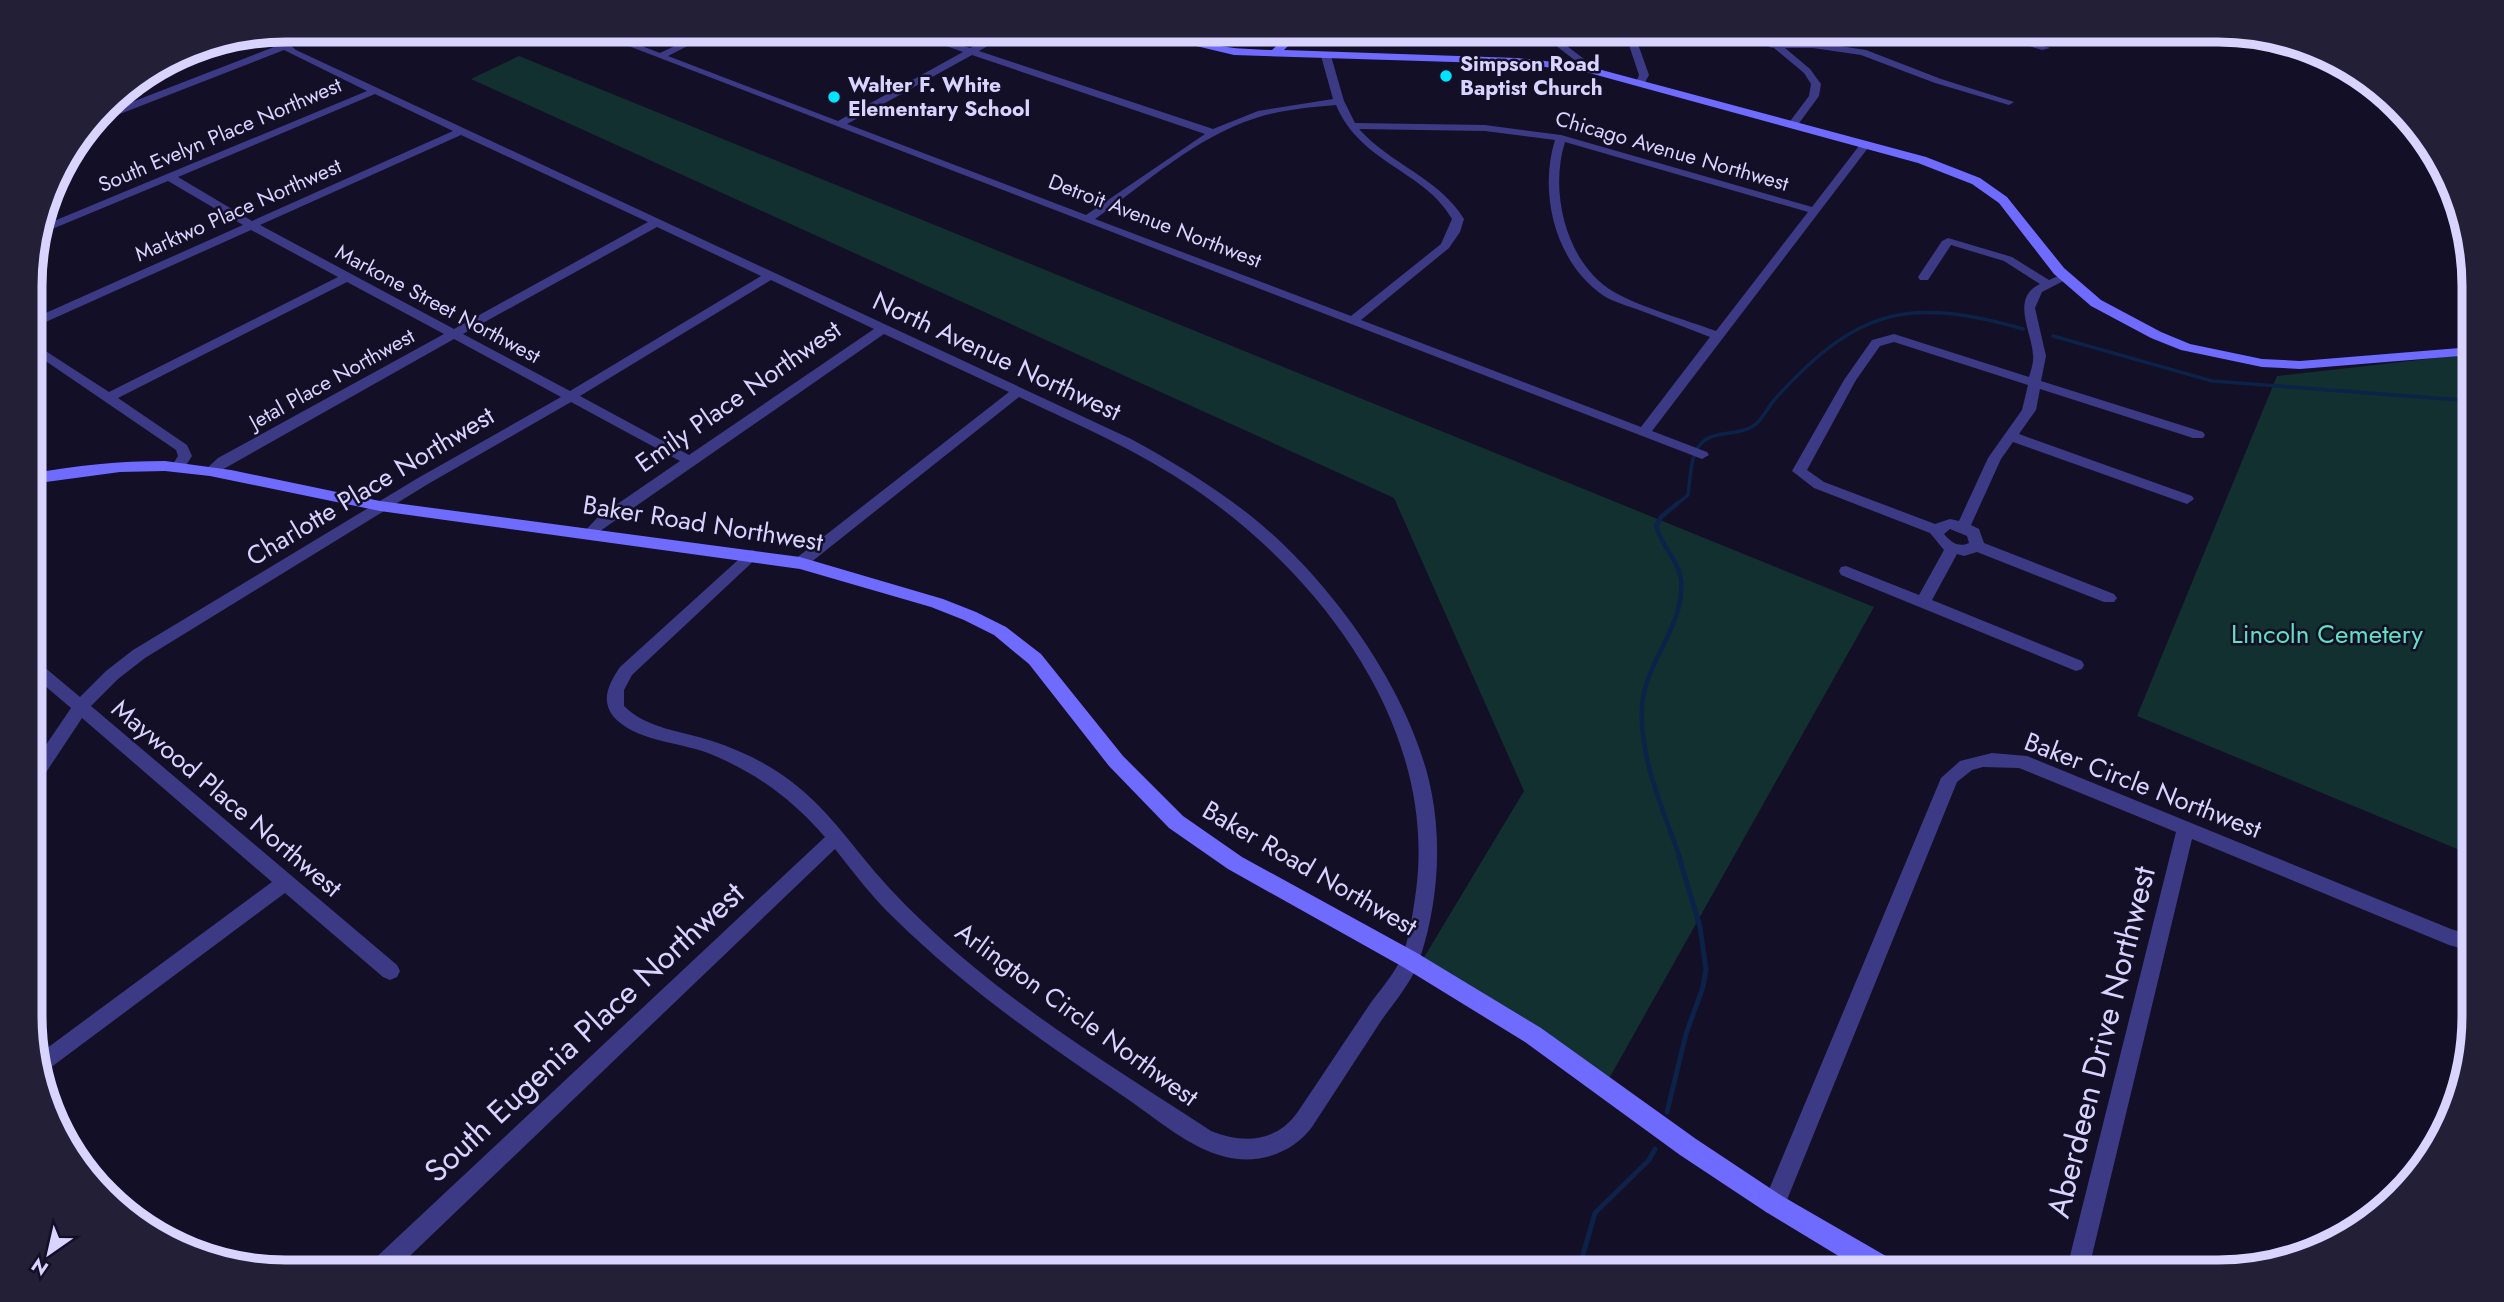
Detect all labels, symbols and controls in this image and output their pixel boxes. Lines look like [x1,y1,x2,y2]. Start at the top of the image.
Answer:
place label: Simpson Road Baptist Church [1460,49,1603,103]
marker: Simpson Road Baptist Church [1438,68,1454,84]
street label: South Evelyn Place Northwest [94,70,346,200]
place label: Walter F. White Elementary School [848,70,1030,124]
marker: Walter F. White Elementary School [826,89,842,105]
street label: Chicago Avenue Northwest [1552,103,1792,199]
street label: Marktwo Place Northwest [130,151,346,269]
street label: Detroit Avenue Northwest [1044,166,1266,276]
street label: Markone Street Northwest [330,237,546,371]
street label: North Avenue Northwest [867,282,1128,431]
street label: Emily Place Northwest [627,310,849,481]
street label: Jetal Place Northwest [241,321,420,438]
street label: Charlotte Place Northwest [239,396,502,575]
street label: Baker Road Northwest [580,485,826,561]
park label: Lincoln Cemetery [2231,615,2423,653]
street label: Maywood Place Northwest [103,690,351,906]
street label: Baker Circle Northwest [2019,722,2268,848]
street label: Baker Road Northwest [1196,791,1425,945]
street label: Aberdeen Drive Northwest [2035,861,2167,1223]
street label: South Eugenia Place Northwest [414,871,754,1193]
street label: Arlington Circle Northwest [948,913,1207,1116]
north arrow [14,1218,84,1288]
text: N [26,1251,54,1282]

